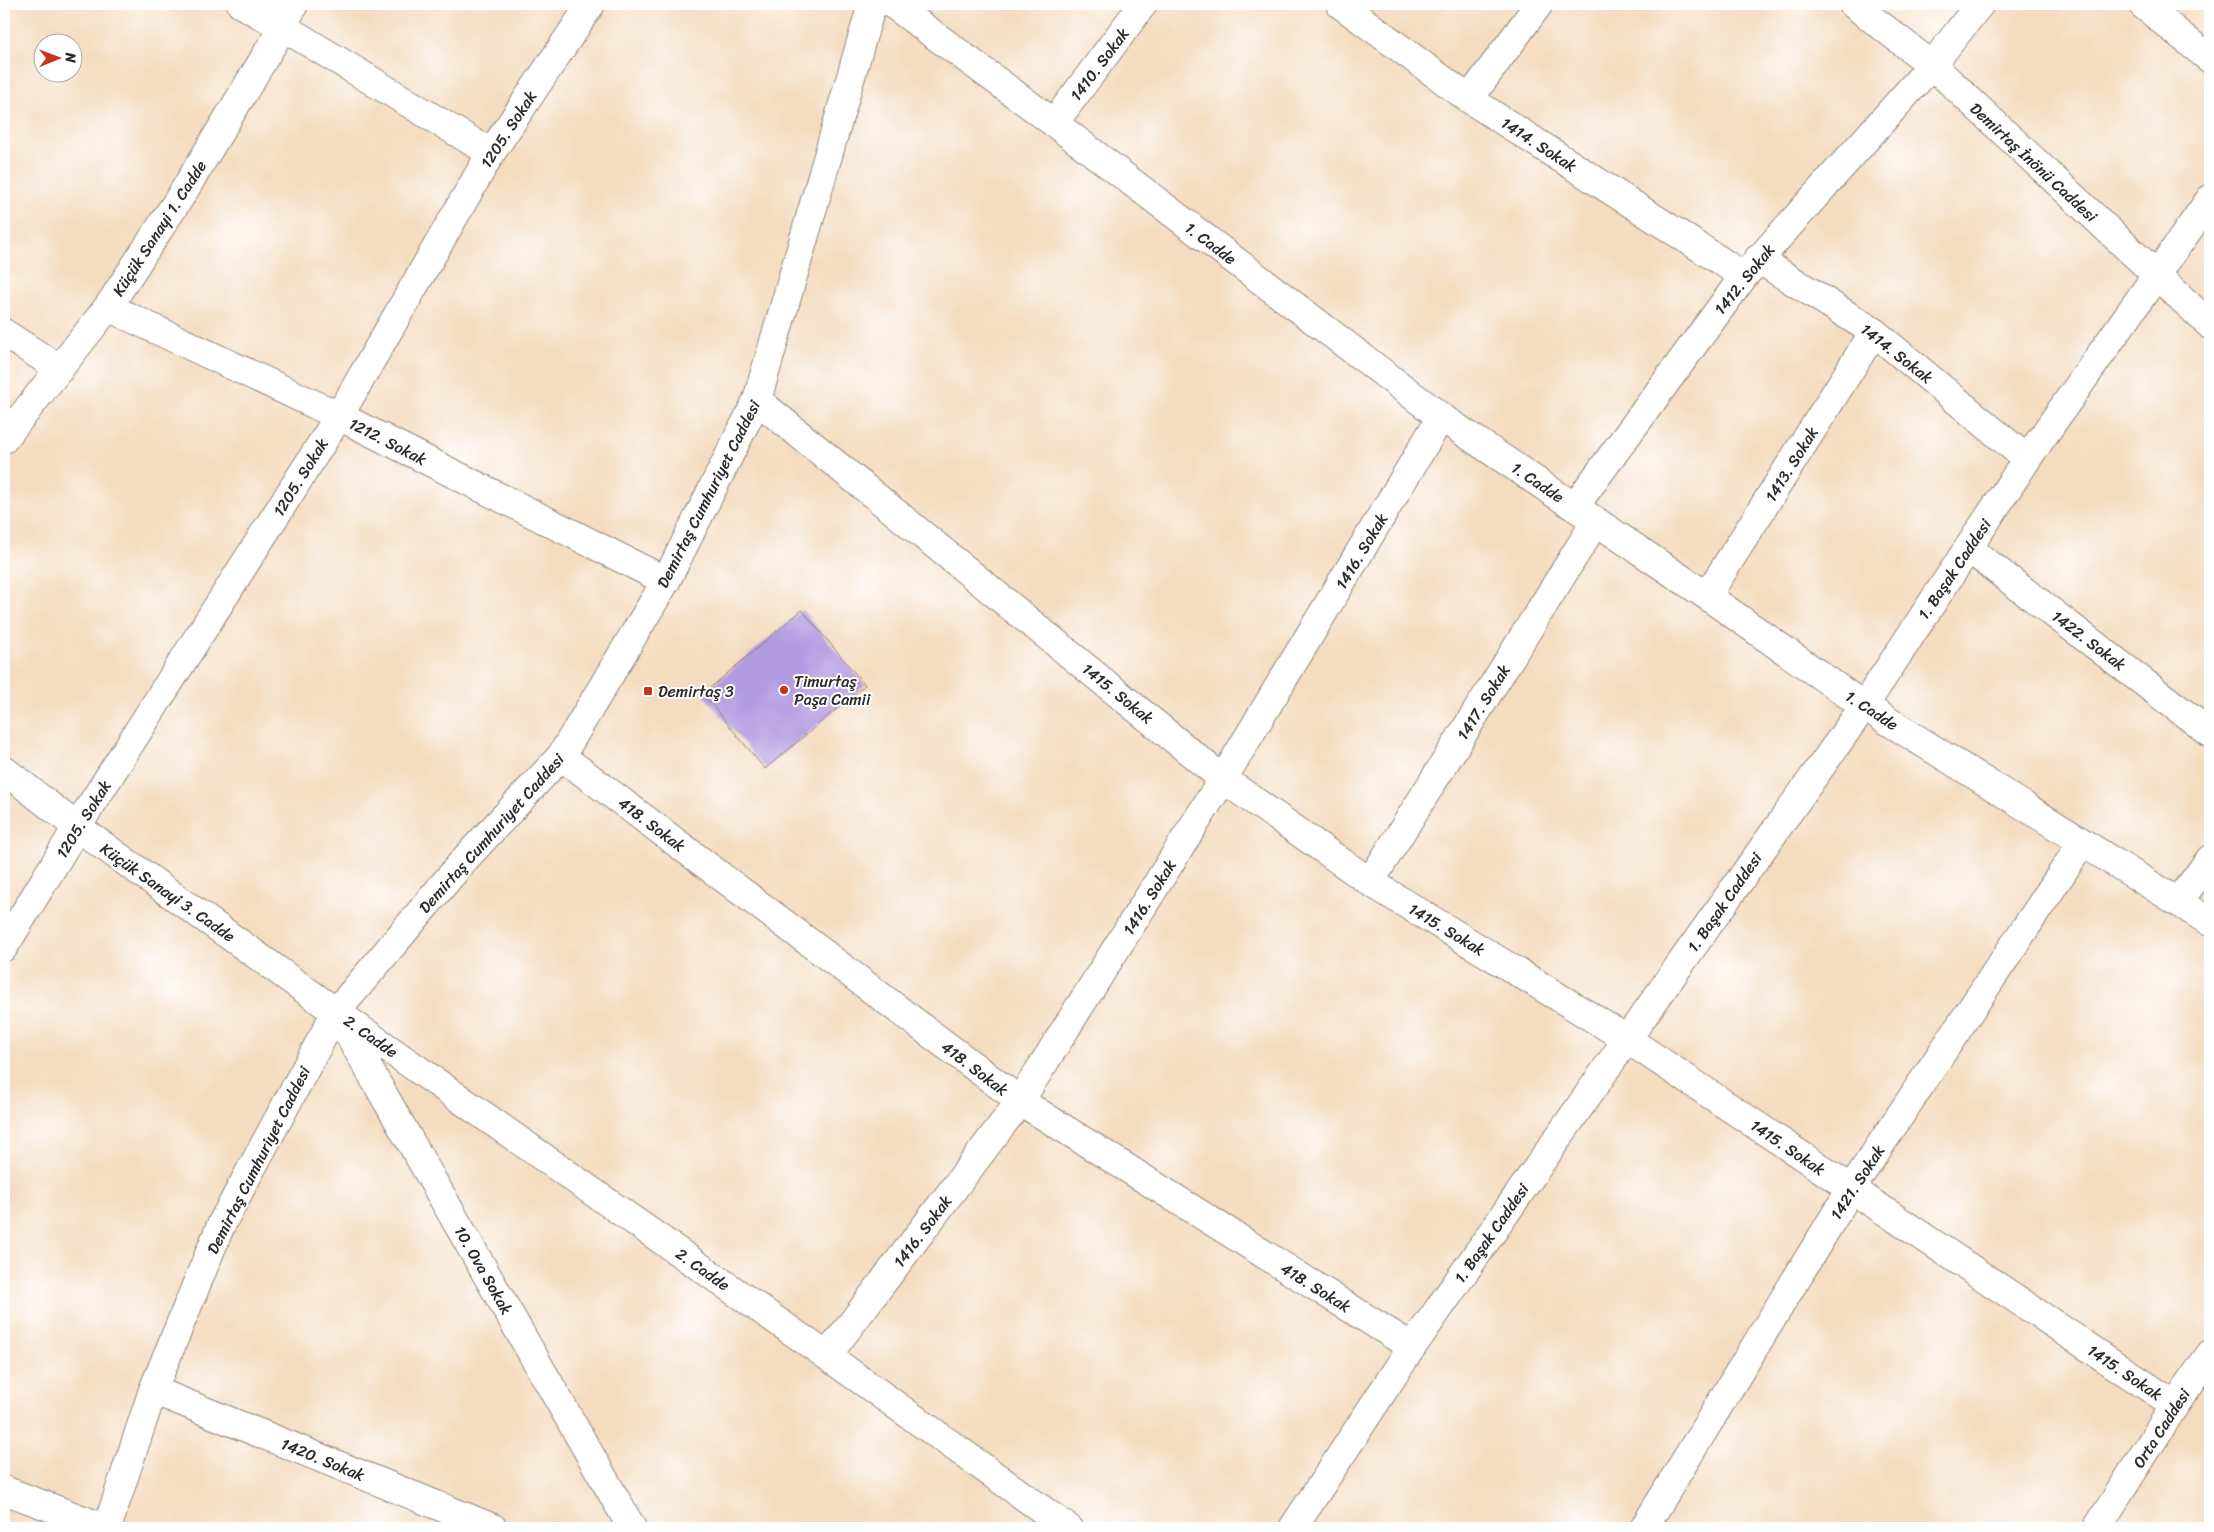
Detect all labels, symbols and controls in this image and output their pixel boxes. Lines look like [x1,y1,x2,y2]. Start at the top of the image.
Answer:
street label: 1410. Sokak [1062,21,1137,107]
north arrow [32,32,82,82]
text: N [58,52,83,63]
street label: 1205. Sokak [472,84,545,174]
street label: Demirtaş İnönü Caddesi [1963,95,2105,230]
street label: 1414. Sokak [1495,109,1583,180]
street label: Küçük Sanayi 1. Cadde [104,154,215,302]
street label: 1. Cadde [1178,214,1243,273]
street label: 1412. Sokak [1706,237,1783,322]
street label: 1414. Sokak [1854,316,1940,392]
street label: Demirtaş Cumhuriyet Caddesi [648,395,769,593]
street label: 1212. Sokak [344,409,432,474]
street label: 1413. Sokak [1757,420,1826,508]
street label: 1205. Sokak [265,432,336,522]
street label: 1. Cadde [1505,454,1570,511]
street label: 1416. Sokak [1327,507,1396,595]
street label: 1. Başak Caddesi [1910,512,1999,626]
street label: 1422. Sokak [2045,602,2133,679]
street label: 1415. Sokak [1075,655,1160,732]
street label: 1417. Sokak [1449,658,1519,746]
place label: Timurtaş Paşa Camii [794,667,871,714]
place label: Demirtaş 3 [658,677,734,706]
street label: 1. Cadde [1839,682,1904,739]
marker: Timurtaş Paşa Camii [778,684,790,696]
marker: Demirtaş 3 [642,685,654,697]
street label: Demirtaş Cumhuriyet Caddesi [411,746,572,920]
street label: 1205. Sokak [48,774,119,864]
street label: 418. Sokak [612,789,692,860]
street label: Küçük Sanayi 3. Cadde [94,835,242,950]
street label: 1. Başak Caddesi [1679,846,1770,958]
street label: 1416. Sokak [1115,853,1185,941]
street label: 1415. Sokak [1403,895,1491,964]
street label: 2. Cadde [337,1007,404,1066]
street label: 418. Sokak [935,1033,1015,1104]
street label: Demirtaş Cumhuriyet Caddesi [198,1061,319,1259]
street label: 1415. Sokak [1744,1111,1832,1184]
street label: 1421. Sokak [1822,1138,1893,1226]
street label: 1. Başak Caddesi [1446,1177,1537,1289]
street label: 1416. Sokak [885,1188,960,1274]
street label: 10. Ova Sokak [446,1220,521,1320]
street label: 2. Cadde [669,1240,736,1299]
street label: 418. Sokak [1275,1254,1357,1321]
street label: 1415. Sokak [2081,1336,2169,1409]
street label: Orta Caddesi [2125,1382,2199,1474]
street label: 1420. Sokak [276,1429,370,1490]

